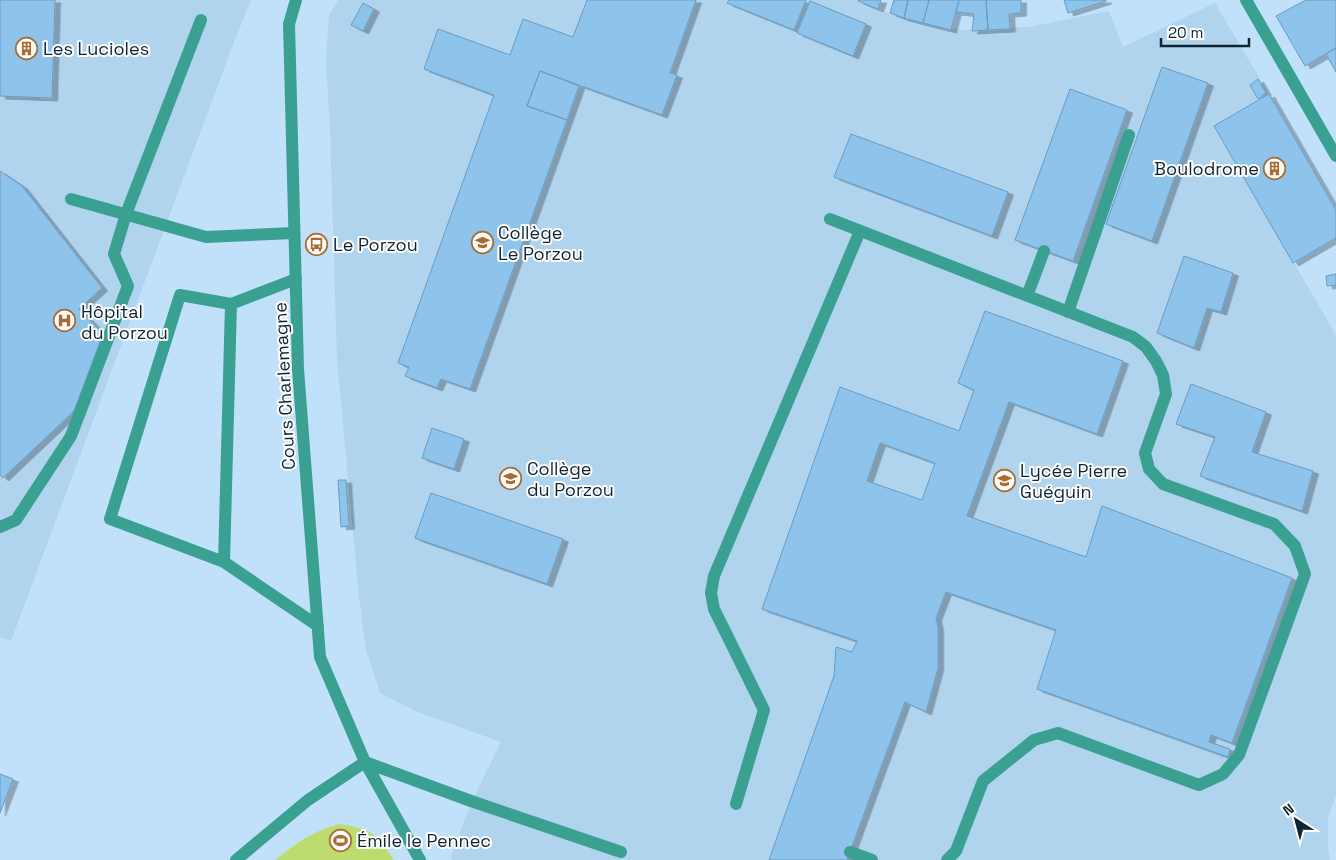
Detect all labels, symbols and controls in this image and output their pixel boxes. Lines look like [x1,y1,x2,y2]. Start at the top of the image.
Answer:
scale bar [1161,15,1248,47]
text: 20 m [1168,23,1203,42]
building icon: Les Lucioles [15,36,39,60]
place label: Les Lucioles [43,37,149,60]
building icon: Boulodrome [1263,156,1287,180]
place label: Boulodrome [1154,157,1259,180]
place label: Collège Le Porzou [498,221,583,265]
school or university icon: Collège Le Porzou [470,230,494,254]
bus stop icon: Le Porzou [305,232,329,256]
place label: Le Porzou [333,233,418,256]
place label: Hôpital du Porzou [81,300,168,344]
street label: Cours Charlemagne [268,301,300,471]
hospital icon: Hôpital du Porzou [53,309,77,333]
place label: Collège du Porzou [527,457,614,501]
place label: Lycée Pierre Guéguin [1020,459,1127,503]
school or university icon: Collège du Porzou [499,466,523,490]
school or university icon: Lycée Pierre Guéguin [992,468,1016,492]
north arrow [1271,795,1321,845]
text: N [1279,799,1297,820]
sports icon: Émile le Pennec [329,828,353,852]
place label: Émile le Pennec [357,829,491,852]

